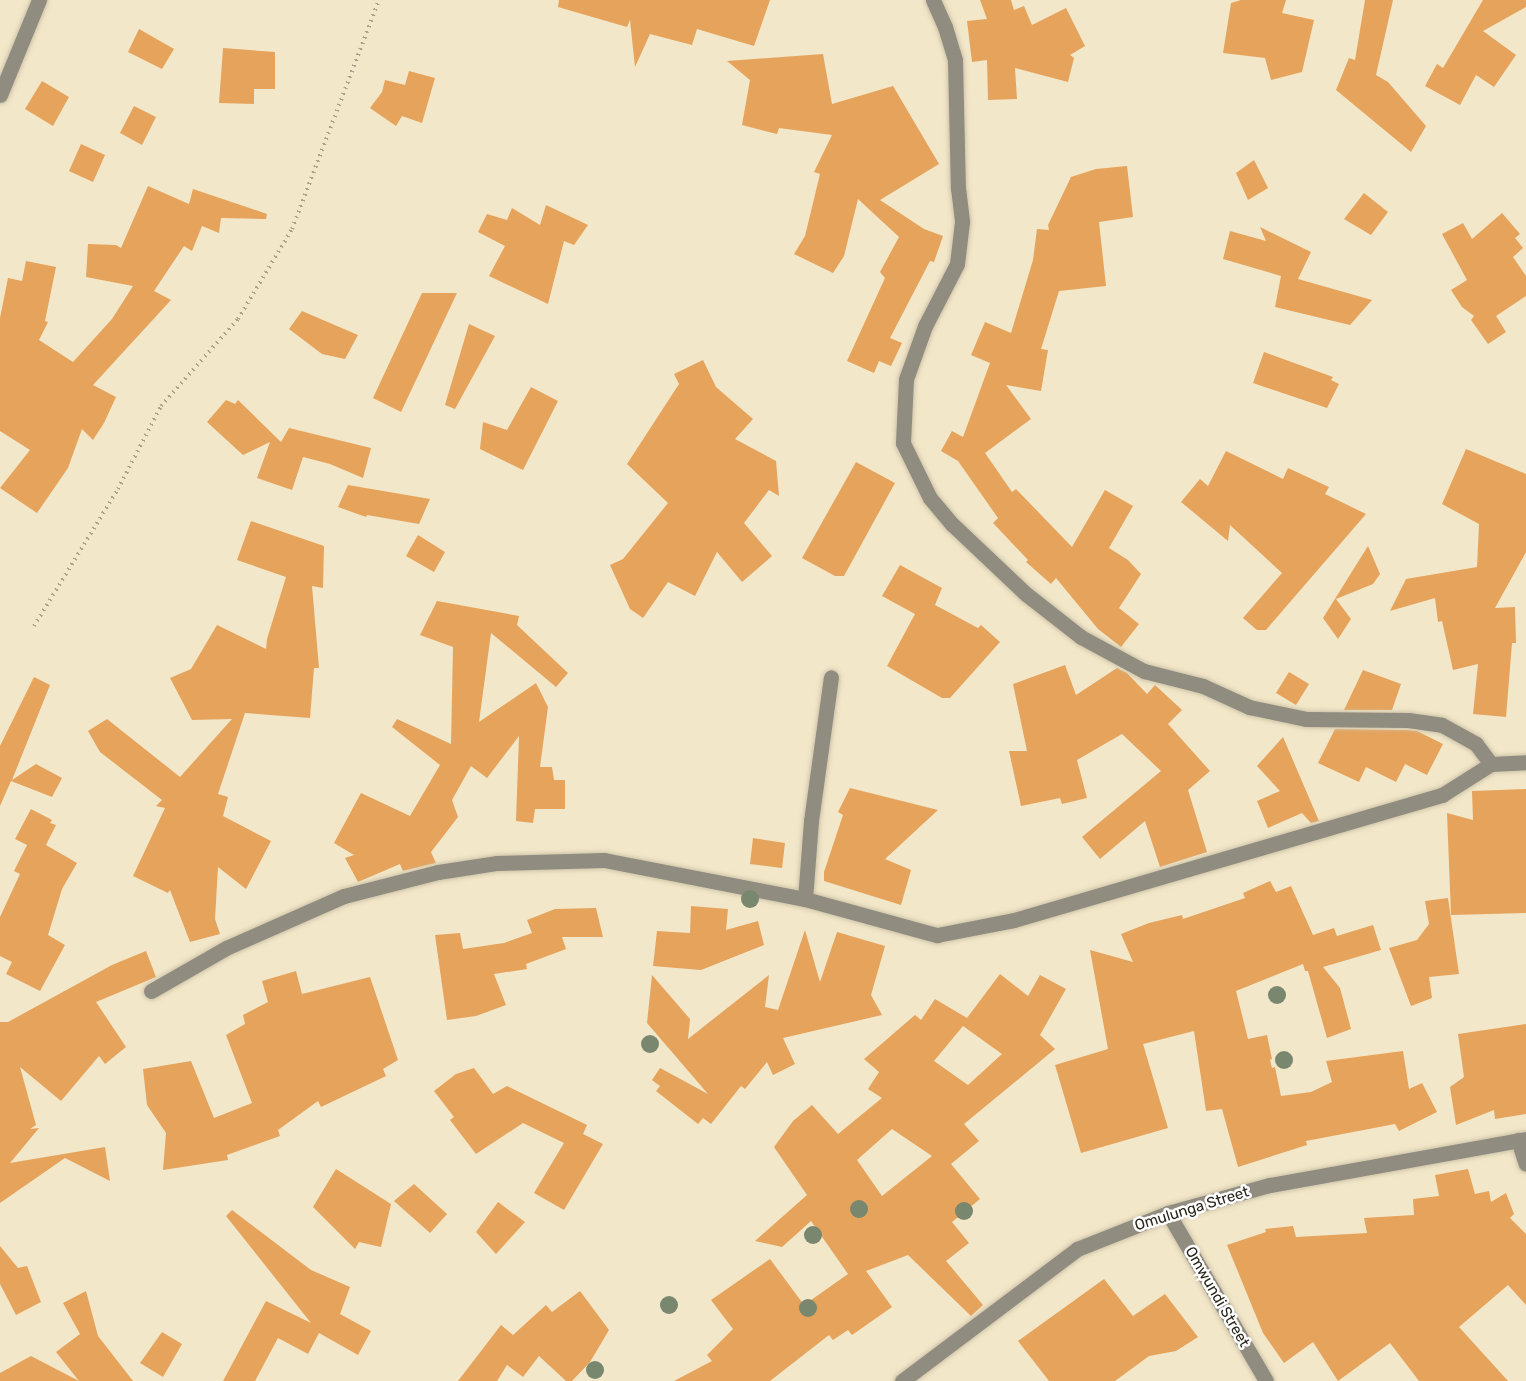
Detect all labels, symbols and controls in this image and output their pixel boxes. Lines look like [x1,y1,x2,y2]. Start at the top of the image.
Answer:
street label: Omulunga Street [1133,1183,1251,1235]
street label: Omwundi Street [1181,1244,1253,1350]

